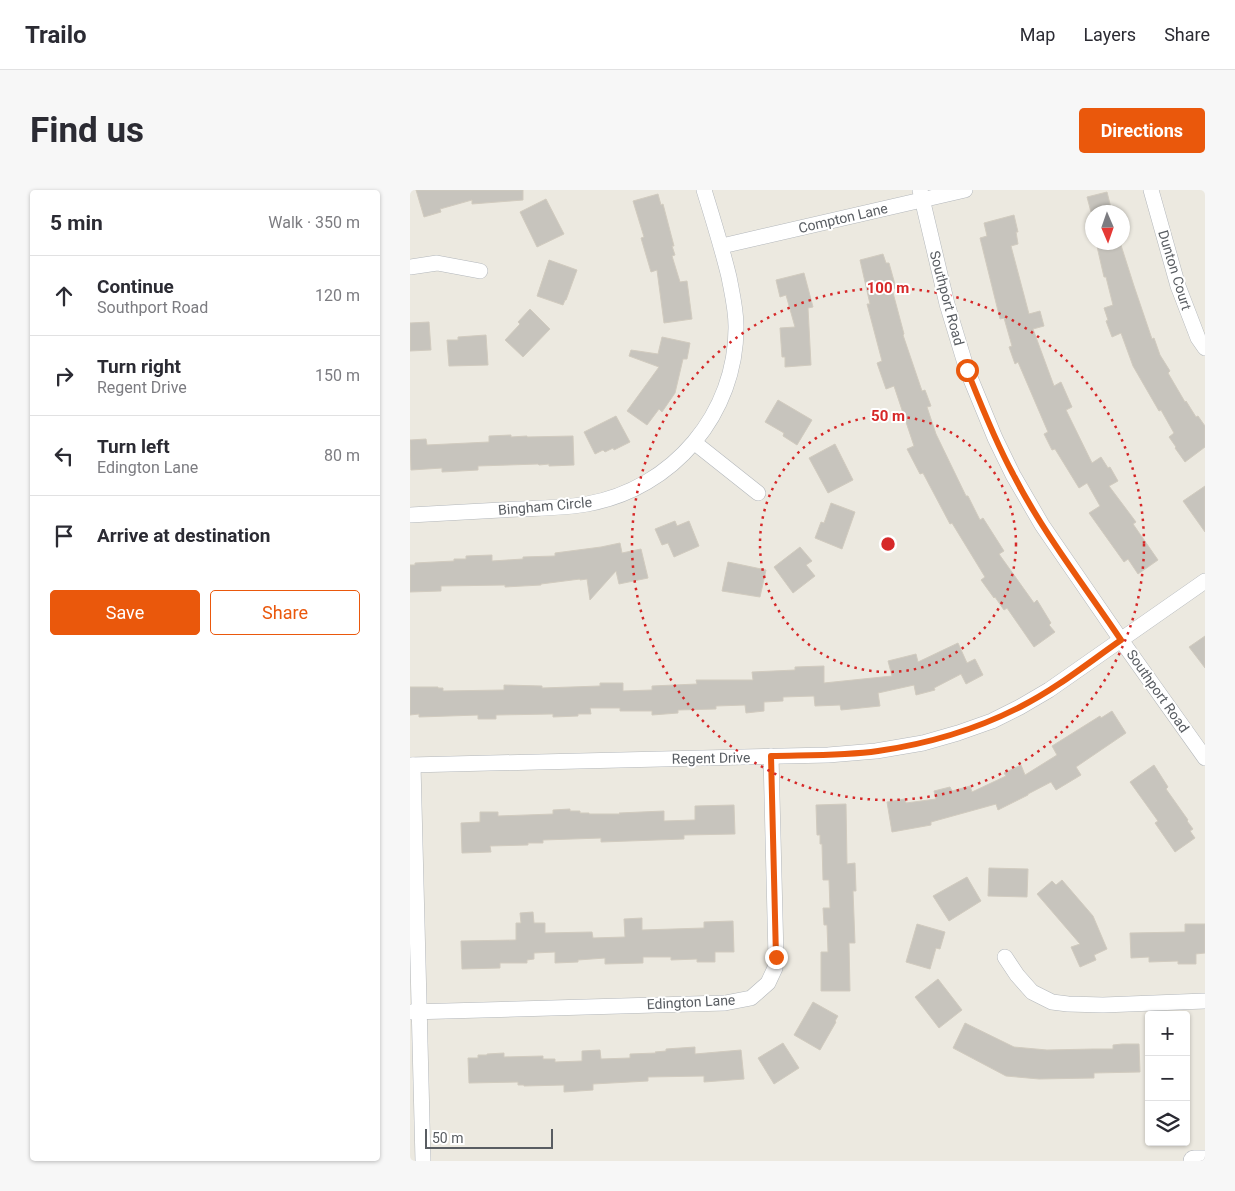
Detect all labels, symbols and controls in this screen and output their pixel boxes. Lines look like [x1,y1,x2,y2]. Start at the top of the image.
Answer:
text: Trailo [25,21,87,49]
text: Map [1020,24,1055,45]
text: Layers [1083,24,1136,45]
text: Share [1164,24,1210,45]
button: Directions [1079,108,1205,153]
text: Find us [30,110,144,151]
street label: Compton Lane [797,200,889,236]
north arrow [1085,205,1130,250]
text: 5 min [50,211,103,235]
text: Walk · 350 m [268,213,360,232]
street label: Dunton Court [1155,228,1195,312]
street label: Southport Road [927,249,967,347]
text: Continue [97,275,174,298]
text: 100 m [867,279,909,297]
icon: ahead [50,282,78,310]
text: 120 m [315,286,360,305]
text: Southport Road [97,298,208,317]
text: Turn right [97,355,181,378]
route start [956,359,979,382]
icon: right [50,362,78,390]
text: 150 m [315,366,360,385]
text: Regent Drive [97,378,187,397]
text: 50 m [871,407,905,425]
text: Turn left [97,435,170,458]
icon: left [50,442,78,470]
text: 80 m [324,446,360,465]
text: Edington Lane [97,458,198,477]
street label: Bingham Circle [497,494,593,518]
icon: arrive [50,522,78,550]
text: Arrive at destination [97,524,270,547]
centre of rings [879,535,897,553]
button: Save [50,590,200,635]
button: Share [210,590,360,635]
street label: Southport Road [1124,647,1192,735]
street label: Regent Drive [672,749,750,767]
route end [765,946,788,969]
street label: Edington Lane [646,992,736,1012]
map controls [1145,1011,1190,1146]
button: + [1145,1011,1190,1056]
button: − [1145,1056,1190,1101]
button: layers [1145,1101,1190,1146]
scale bar [425,1126,552,1149]
text: 50 m [432,1130,464,1146]

